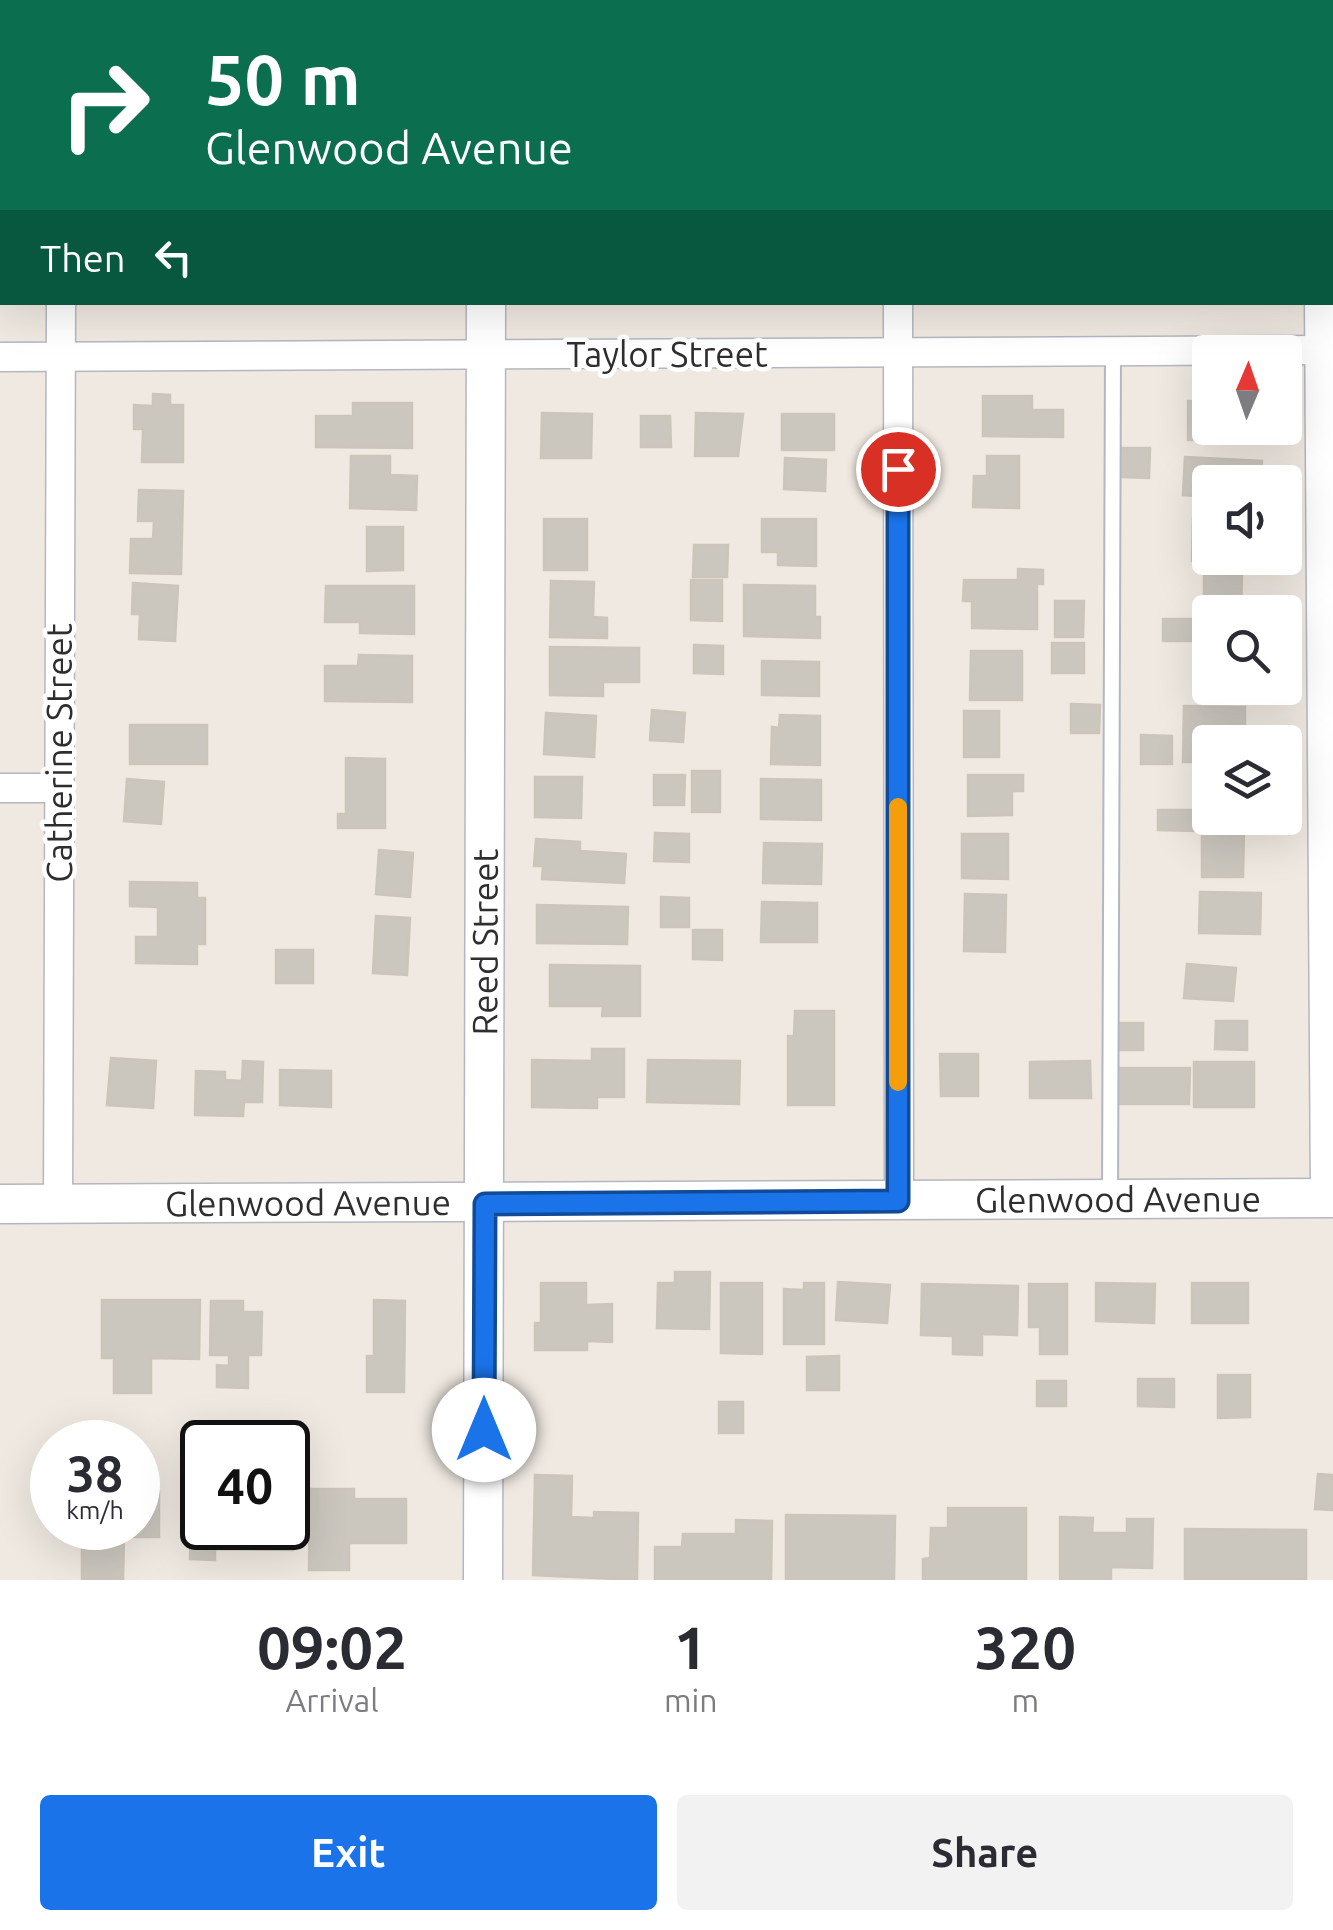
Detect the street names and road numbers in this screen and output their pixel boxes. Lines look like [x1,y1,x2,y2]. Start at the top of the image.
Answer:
street label: Taylor Street [566,334,768,374]
street label: Catherine Street [39,623,79,883]
street label: Reed Street [464,848,505,1035]
street label: Glenwood Avenue [975,1178,1261,1220]
street label: Glenwood Avenue [165,1182,451,1223]

